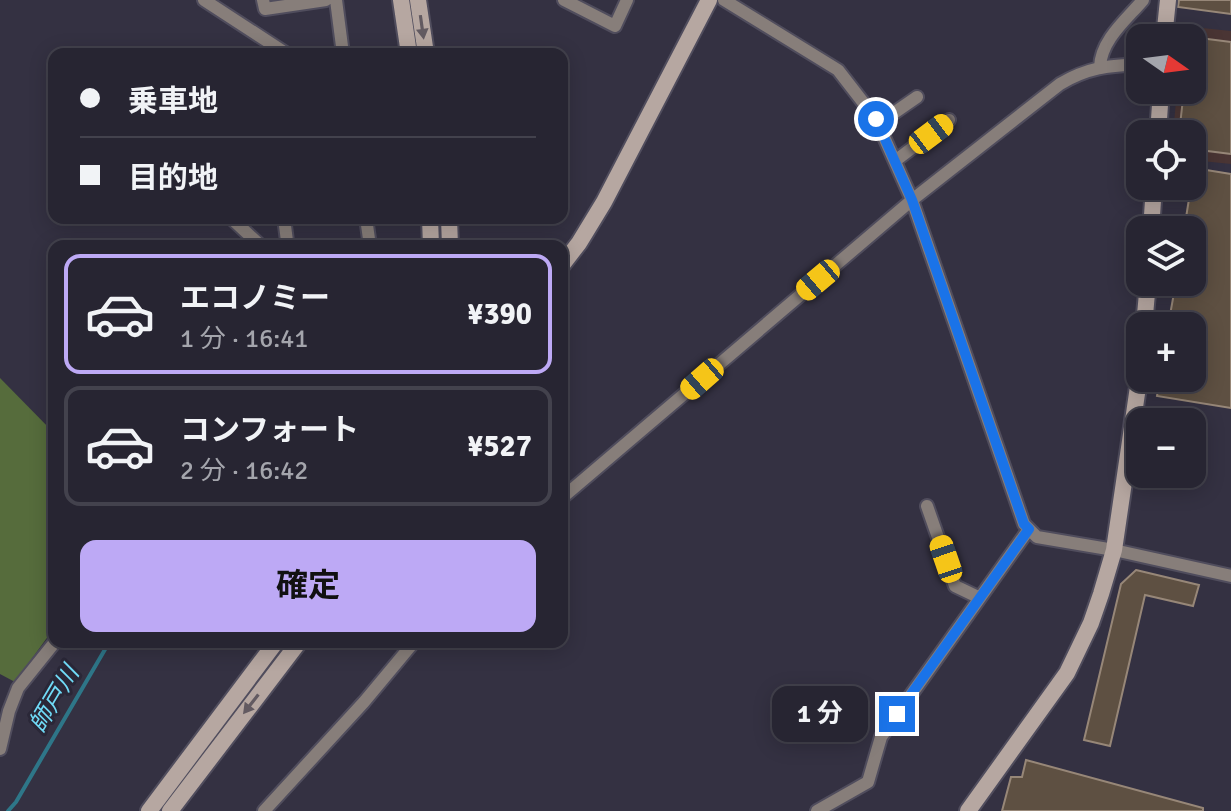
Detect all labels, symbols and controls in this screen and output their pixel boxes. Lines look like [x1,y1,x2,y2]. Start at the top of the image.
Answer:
one-way arrow [416,15,429,40]
north arrow [1126,24,1206,104]
map controls [1126,24,1206,488]
text: 乗車地 [128,83,218,120]
route start [858,101,894,137]
car [905,110,957,158]
button: locate [1126,120,1206,200]
text: 目的地 [128,160,218,197]
button: layers [1126,216,1206,296]
car [792,255,844,305]
icon: car [84,278,156,350]
text: エコノミー [180,280,330,317]
text: ¥390 [467,296,532,333]
button: + [1126,312,1206,392]
text: 1 分 · 16:41 [180,323,308,355]
car [676,354,728,404]
button: − [1126,408,1206,488]
icon: car [84,410,156,482]
text: コンフォート [180,412,359,449]
text: ¥527 [467,428,532,465]
text: 2 分 · 16:42 [180,455,308,487]
car [927,532,965,586]
button: 確定 [80,540,536,632]
water label: 師戸川 [23,658,87,738]
callout: 1 分 [773,686,869,742]
one-way arrow [244,694,260,714]
route end [879,696,915,732]
text: 1 分 [797,698,843,730]

